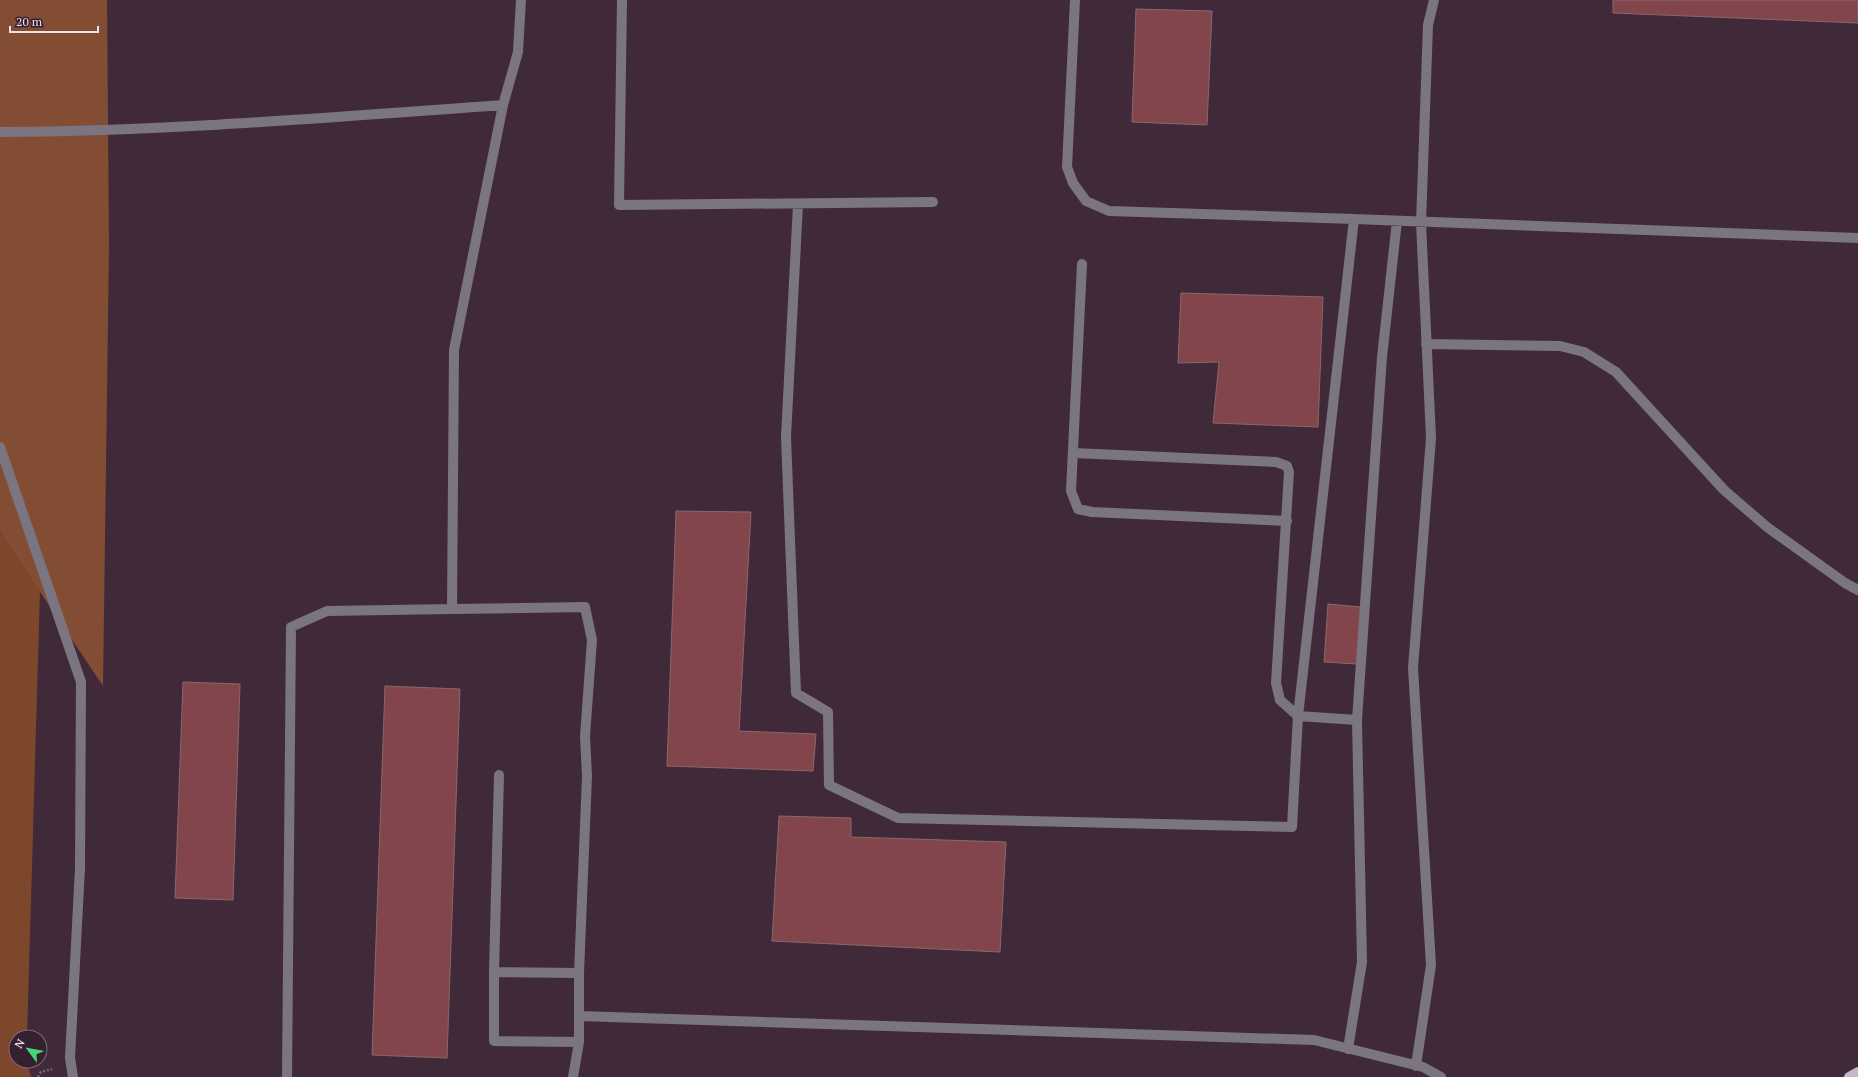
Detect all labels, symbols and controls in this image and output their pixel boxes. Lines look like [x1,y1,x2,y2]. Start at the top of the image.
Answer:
scale bar [10,8,98,34]
text: 20 m [16,14,43,29]
north arrow [8,1029,48,1069]
text: N [11,1036,28,1051]

